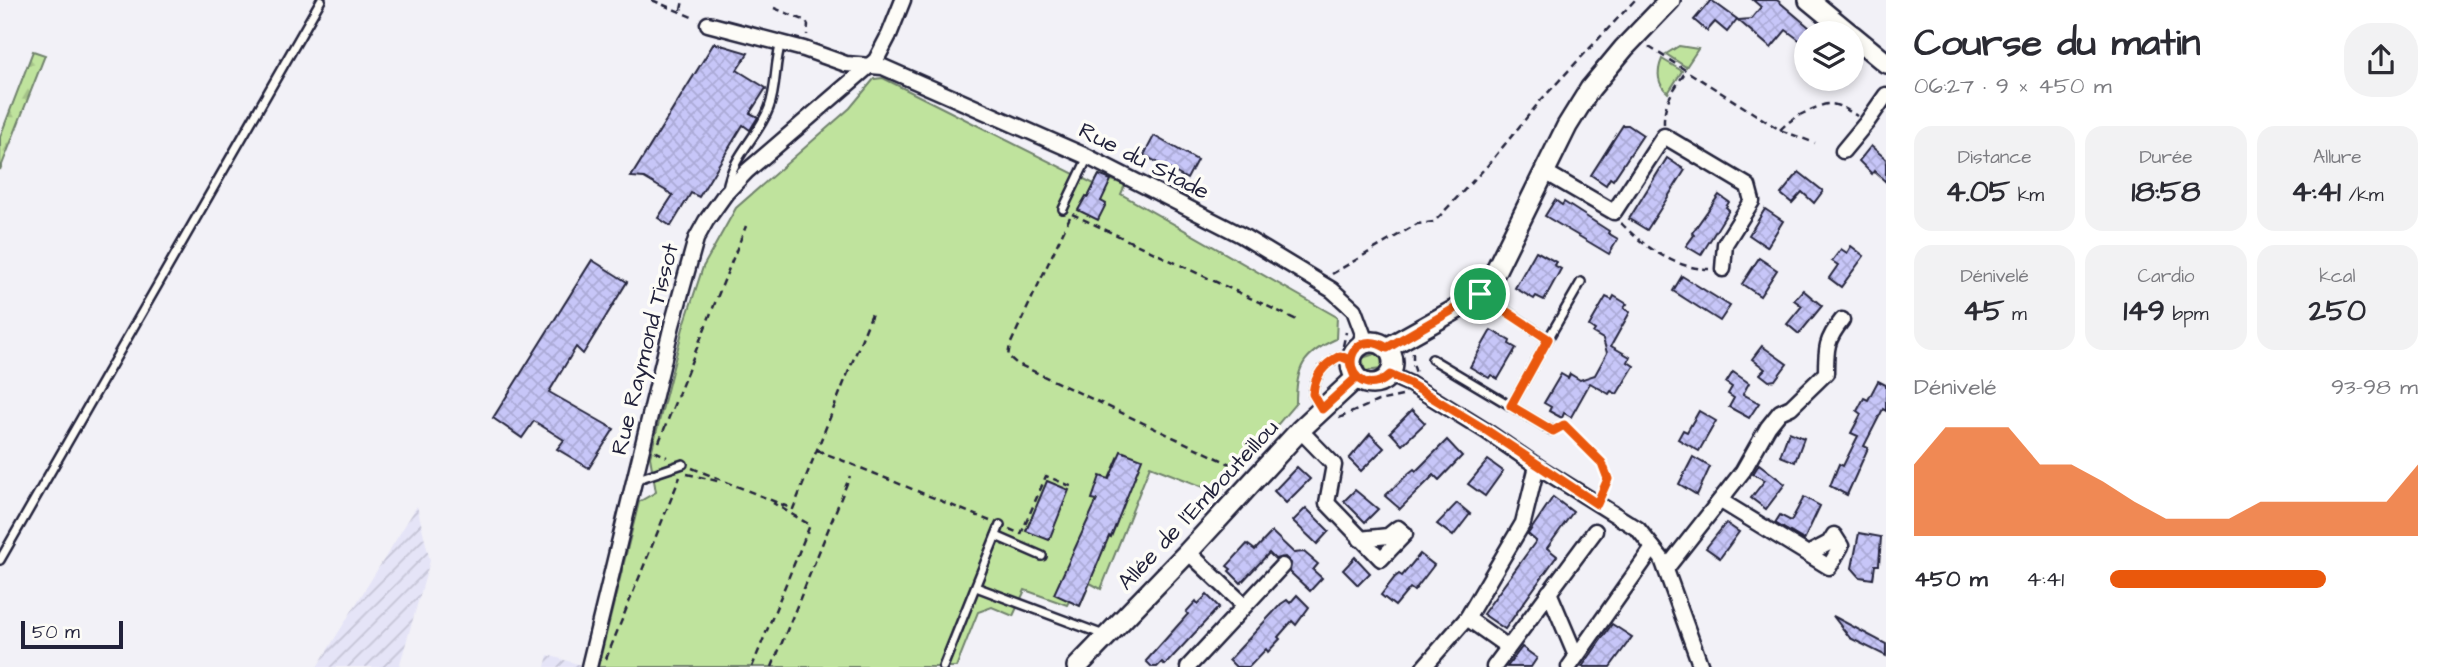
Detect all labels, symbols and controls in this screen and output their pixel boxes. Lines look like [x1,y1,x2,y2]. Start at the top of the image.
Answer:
text: Course du matin [1914,18,2200,70]
map controls [1794,21,1864,91]
button: layers [1794,21,1864,91]
button: share [2344,23,2418,97]
text: 06:27 · 9 × 450 m [1914,70,2112,102]
street label: Rue du Stade [1073,114,1215,208]
text: Distance [1958,144,2032,171]
text: Durée [2139,144,2193,171]
text: Allure [2313,144,2362,171]
text: 4.05 [1945,171,2010,213]
text: 18:58 [2131,171,2200,213]
text: 4:41 [2291,171,2341,213]
text: km [2010,182,2044,209]
text: /km [2341,182,2384,209]
street label: Rue Raymond Tissot [603,239,688,458]
text: Dénivelé [1960,263,2029,290]
text: Cardio [2138,263,2194,290]
text: kcal [2319,263,2356,290]
pin [1450,264,1510,324]
icon: arrive [1461,275,1499,313]
text: 45 [1963,290,2004,332]
text: 149 [2124,290,2165,332]
text: 250 [2309,290,2366,332]
text: m [2004,301,2027,328]
text: bpm [2165,301,2208,328]
text: Dénivelé [1914,371,1997,403]
text: 93–98 m [2331,371,2418,403]
street label: Allée de l'Embouteillou [1110,413,1286,597]
text: 450 m [1914,563,1988,595]
text: 4:41 [2026,563,2064,595]
scale bar [21,618,122,650]
text: 50 m [32,619,80,646]

